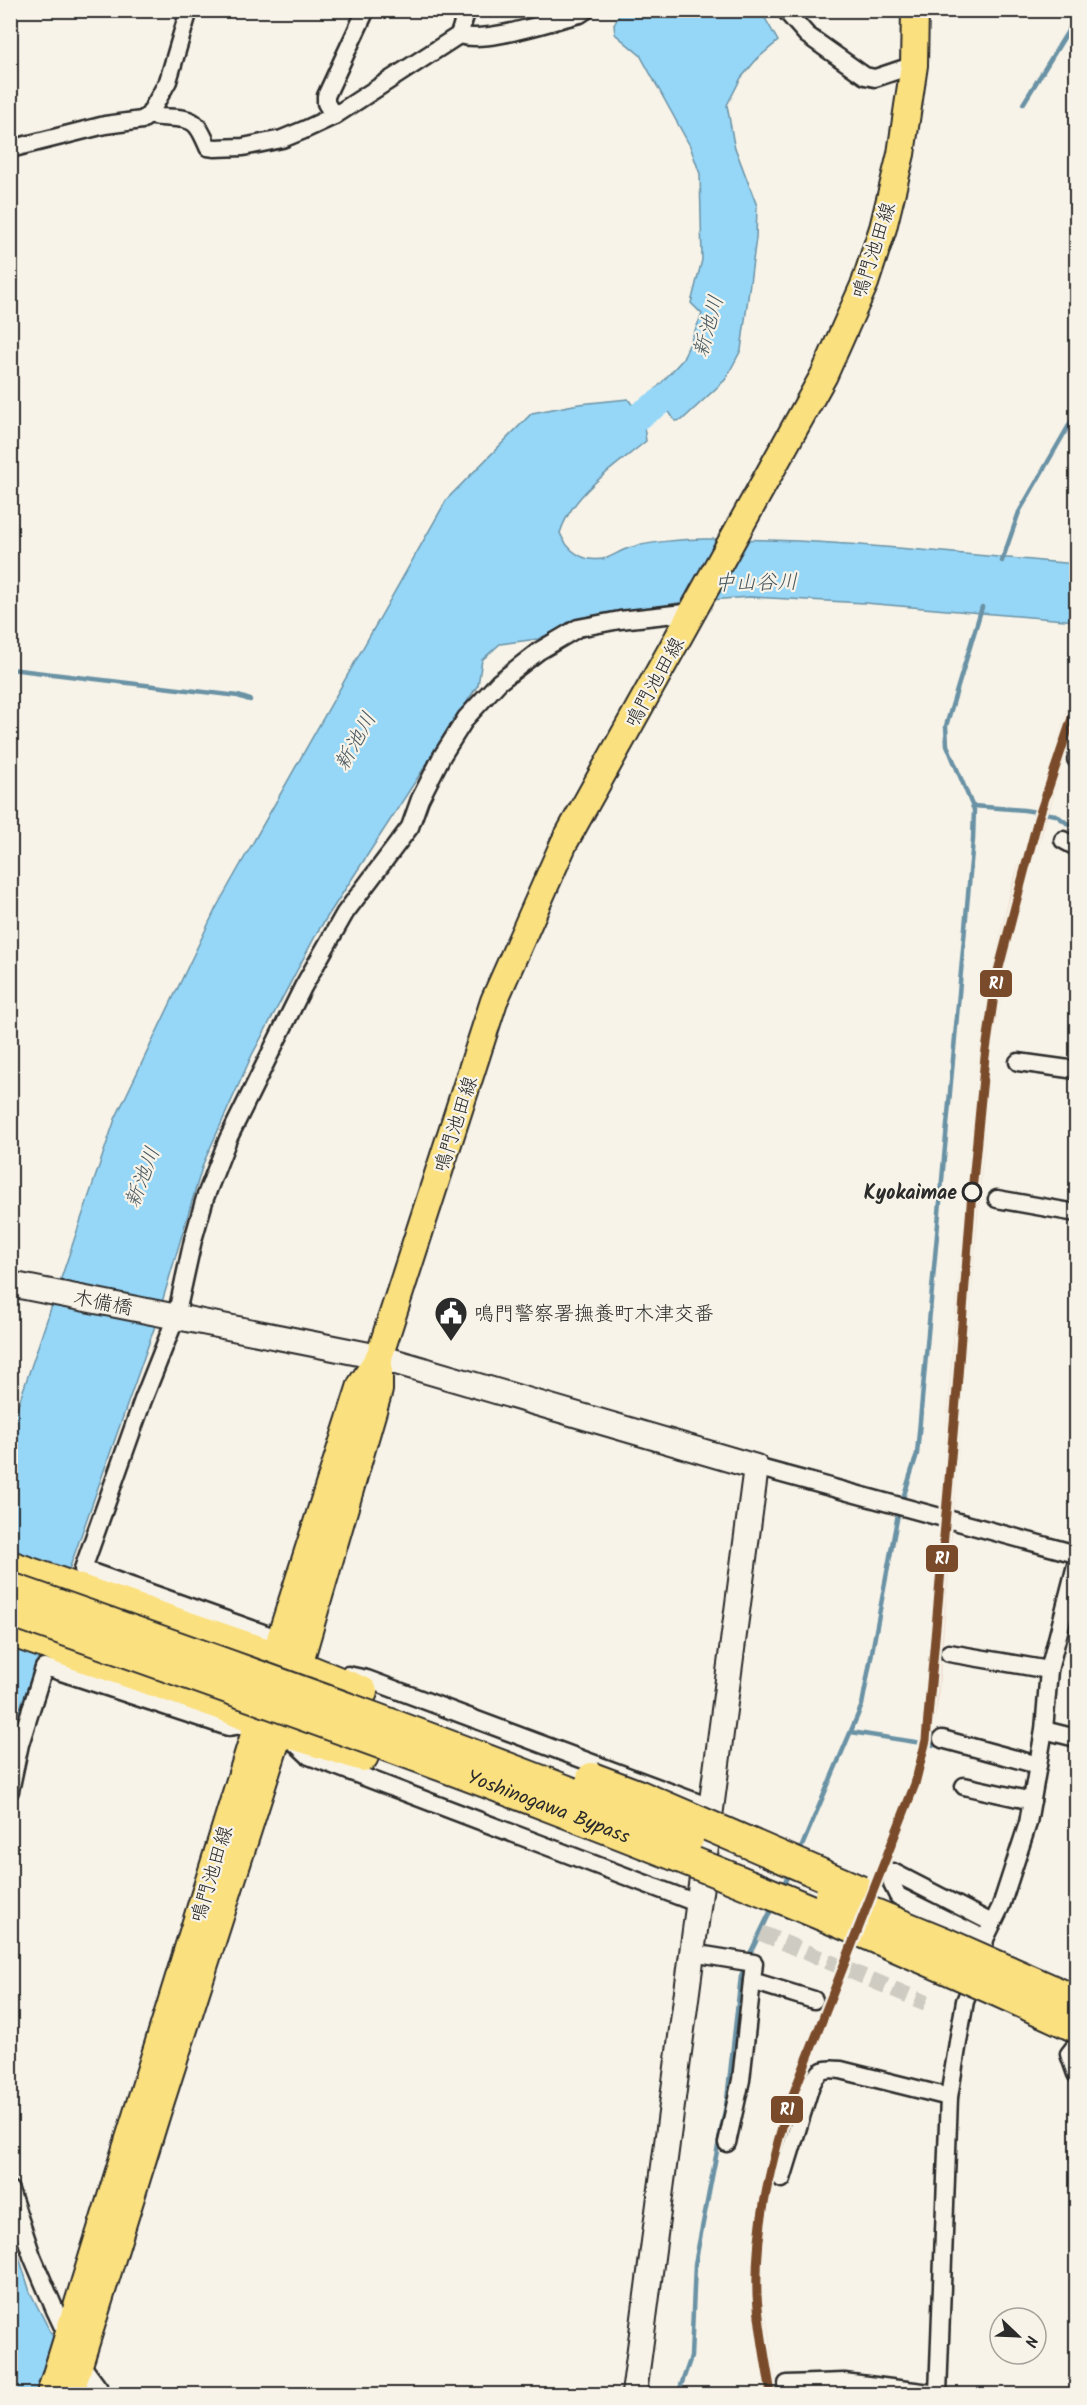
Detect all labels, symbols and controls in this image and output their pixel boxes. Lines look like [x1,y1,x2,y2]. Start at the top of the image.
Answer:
street label: 鳴門池田線 [844,198,906,303]
water label: 新池川 [685,292,734,361]
water label: 中山谷川 [714,566,798,601]
street label: 鳴門池田線 [618,631,694,734]
water label: 新池川 [327,706,386,777]
line badge: R1 [979,969,1013,998]
text: R1 [989,972,1003,997]
street label: 鳴門池田線 [426,1072,488,1177]
water label: 新池川 [117,1142,170,1213]
place label: Kyokaimae [864,1178,957,1210]
marker: Kyokaimae [962,1182,982,1202]
street label: 木備橋 [70,1283,135,1325]
public building icon: 鳴門警察署撫養町木津交番 [433,1295,469,1342]
place label: 鳴門警察署撫養町木津交番 [474,1299,714,1331]
line badge: R1 [925,1544,959,1573]
text: R1 [935,1547,949,1572]
street label: Yoshinogawa Bypass [462,1762,635,1854]
street label: 鳴門池田線 [183,1822,243,1927]
line badge: R1 [770,2095,804,2124]
text: R1 [780,2098,794,2123]
north arrow [988,2306,1048,2366]
text: N [1017,2332,1044,2351]

